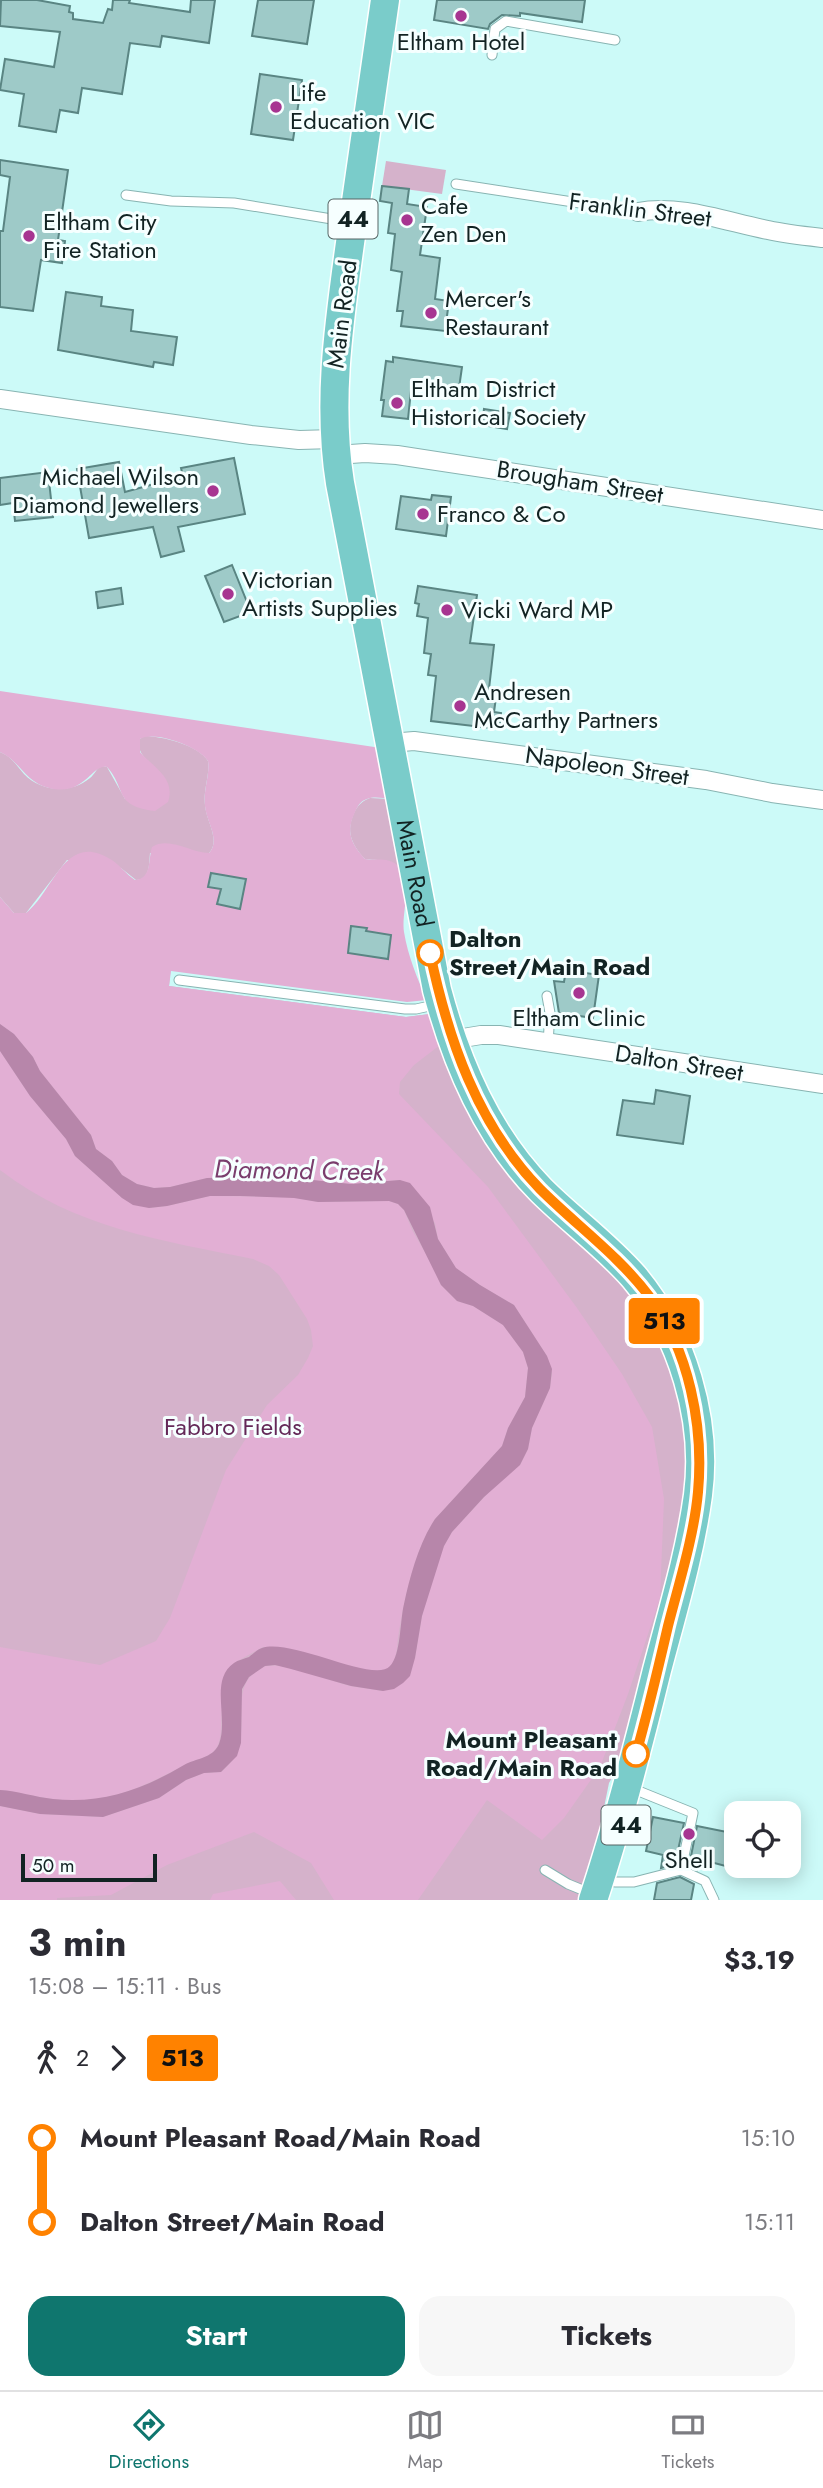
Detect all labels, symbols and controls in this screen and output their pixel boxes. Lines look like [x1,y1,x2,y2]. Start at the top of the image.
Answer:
marker: Eltham Hotel [453,8,469,24]
place label: Eltham Hotel [397,24,525,59]
place label: Life Education VIC [290,75,436,138]
marker: Life Education VIC [268,99,284,115]
street label: Franklin Street [567,183,714,236]
place label: Cafe Zen Den [421,188,507,251]
road number: 44 [328,200,378,238]
place label: Eltham City Fire Station [43,204,157,267]
marker: Cafe Zen Den [399,212,415,228]
marker: Eltham City Fire Station [21,228,37,244]
street label: Main Road [318,258,366,370]
place label: Mercer's Restaurant [445,281,549,344]
marker: Mercer's Restaurant [423,305,439,321]
place label: Eltham District Historical Society [411,371,586,434]
marker: Eltham District Historical Society [389,395,405,411]
street label: Brougham Street [494,451,666,512]
place label: Michael Wilson Diamond Jewellers [12,459,199,522]
marker: Michael Wilson Diamond Jewellers [205,483,221,499]
place label: Franco & Co [437,496,566,531]
marker: Franco & Co [415,506,431,522]
place label: Victorian Artists Supplies [242,562,397,625]
marker: Victorian Artists Supplies [220,586,236,602]
place label: Vicki Ward MP [461,592,613,627]
marker: Vicki Ward MP [439,602,455,618]
place label: Andresen McCarthy Partners [474,674,658,737]
marker: Andresen McCarthy Partners [452,698,468,714]
street label: Napoleon Street [523,737,691,794]
street label: Main Road [388,816,443,930]
place label: Dalton Street/Main Road [449,921,650,984]
marker: Dalton Street/Main Road [417,940,443,966]
marker: Eltham Clinic [571,985,587,1001]
place label: Eltham Clinic [512,1000,646,1035]
street label: Dalton Street [612,1035,746,1090]
water label: Diamond Creek [214,1150,386,1191]
line badge: 513 [624,1298,704,1344]
text: 513 [643,1303,685,1338]
park label: Fabbro Fields [164,1409,302,1444]
place label: Mount Pleasant Road/Main Road [426,1722,617,1785]
marker: Mount Pleasant Road/Main Road [623,1741,649,1767]
map controls [724,1801,801,1878]
button: locate [724,1801,801,1878]
road number: 44 [602,1806,650,1844]
marker: Shell [681,1826,697,1842]
place label: Shell [664,1842,714,1877]
scale bar [21,1851,158,1883]
text: 50 m [32,1852,75,1879]
text: 3 min [28,1915,127,1970]
text: $3.19 [724,1941,795,1979]
text: 15:08 – 15:11 · Bus [28,1969,221,2003]
icon: walk [28,2039,66,2077]
icon: forward [99,2039,137,2077]
text: 513 [161,2040,204,2075]
text: 2 [76,2041,89,2075]
text: Mount Pleasant Road/Main Road [80,2119,481,2157]
text: 15:10 [741,2121,795,2155]
text: Dalton Street/Main Road [80,2203,384,2241]
text: 15:11 [744,2205,795,2239]
button: Start [28,2296,405,2376]
button: Tickets [419,2296,795,2376]
tab: Directions [109,2406,189,2475]
tab: Map [406,2406,444,2475]
tab: Tickets [661,2406,714,2475]

